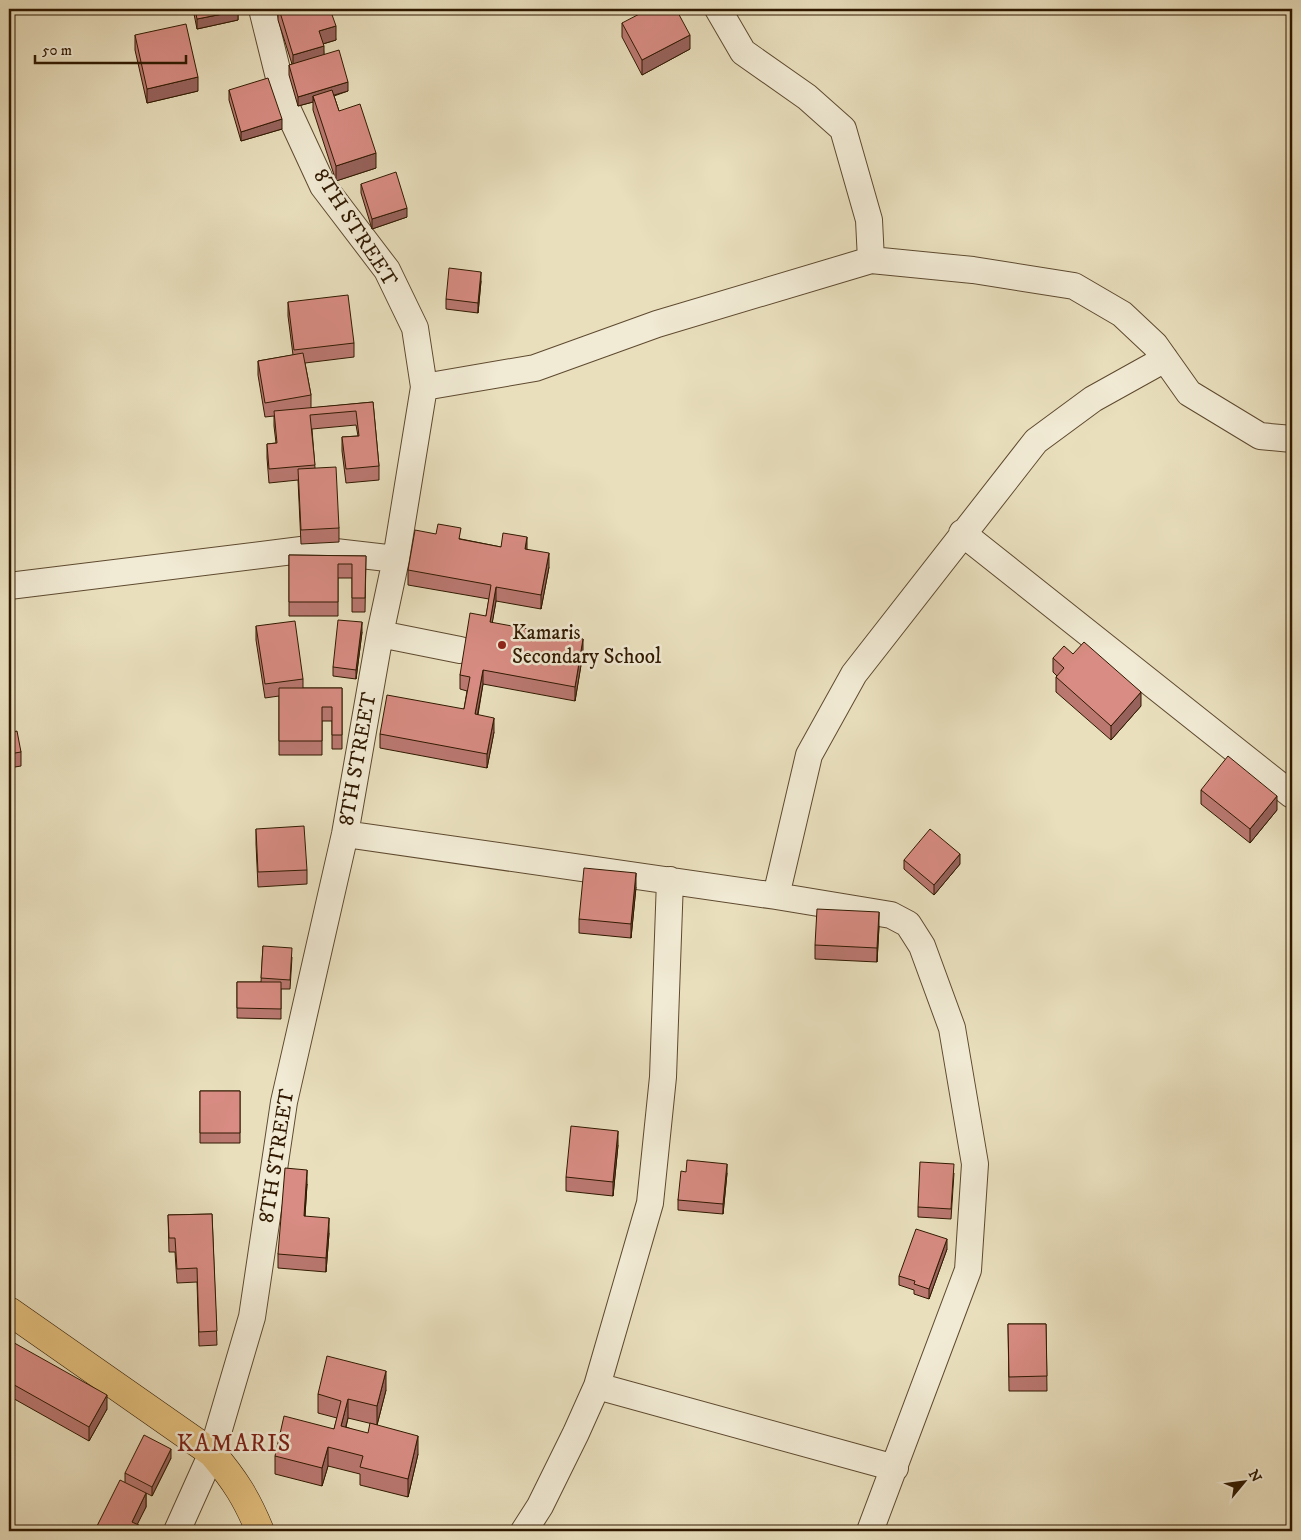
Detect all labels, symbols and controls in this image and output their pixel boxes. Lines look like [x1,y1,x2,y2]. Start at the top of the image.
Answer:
scale bar [35,32,186,64]
text: 50 m [42,41,72,60]
street label: 8TH STREET [307,164,403,292]
place label: Kamaris Secondary School [512,620,662,670]
marker: Kamaris Secondary School [496,639,508,651]
street label: 8TH STREET [333,690,383,828]
street label: 8TH STREET [254,1087,300,1225]
district label: KAMARIS [177,1429,291,1459]
north arrow [1218,1458,1268,1508]
text: N [1244,1467,1265,1486]

